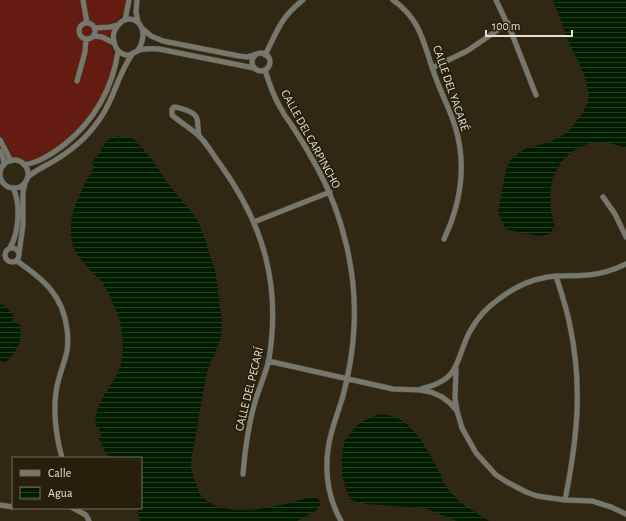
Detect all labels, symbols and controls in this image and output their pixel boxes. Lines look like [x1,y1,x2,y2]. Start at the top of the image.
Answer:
scale bar [486,12,572,38]
text: 100 m [492,20,520,32]
street label: CALLE DEL YACARÉ [431,43,472,133]
street label: CALLE DEL CARPINCHO [279,88,343,191]
street label: CALLE DEL PECARÍ [232,345,265,432]
legend [12,457,142,509]
text: Calle [48,467,71,479]
text: Agua [48,487,73,499]

